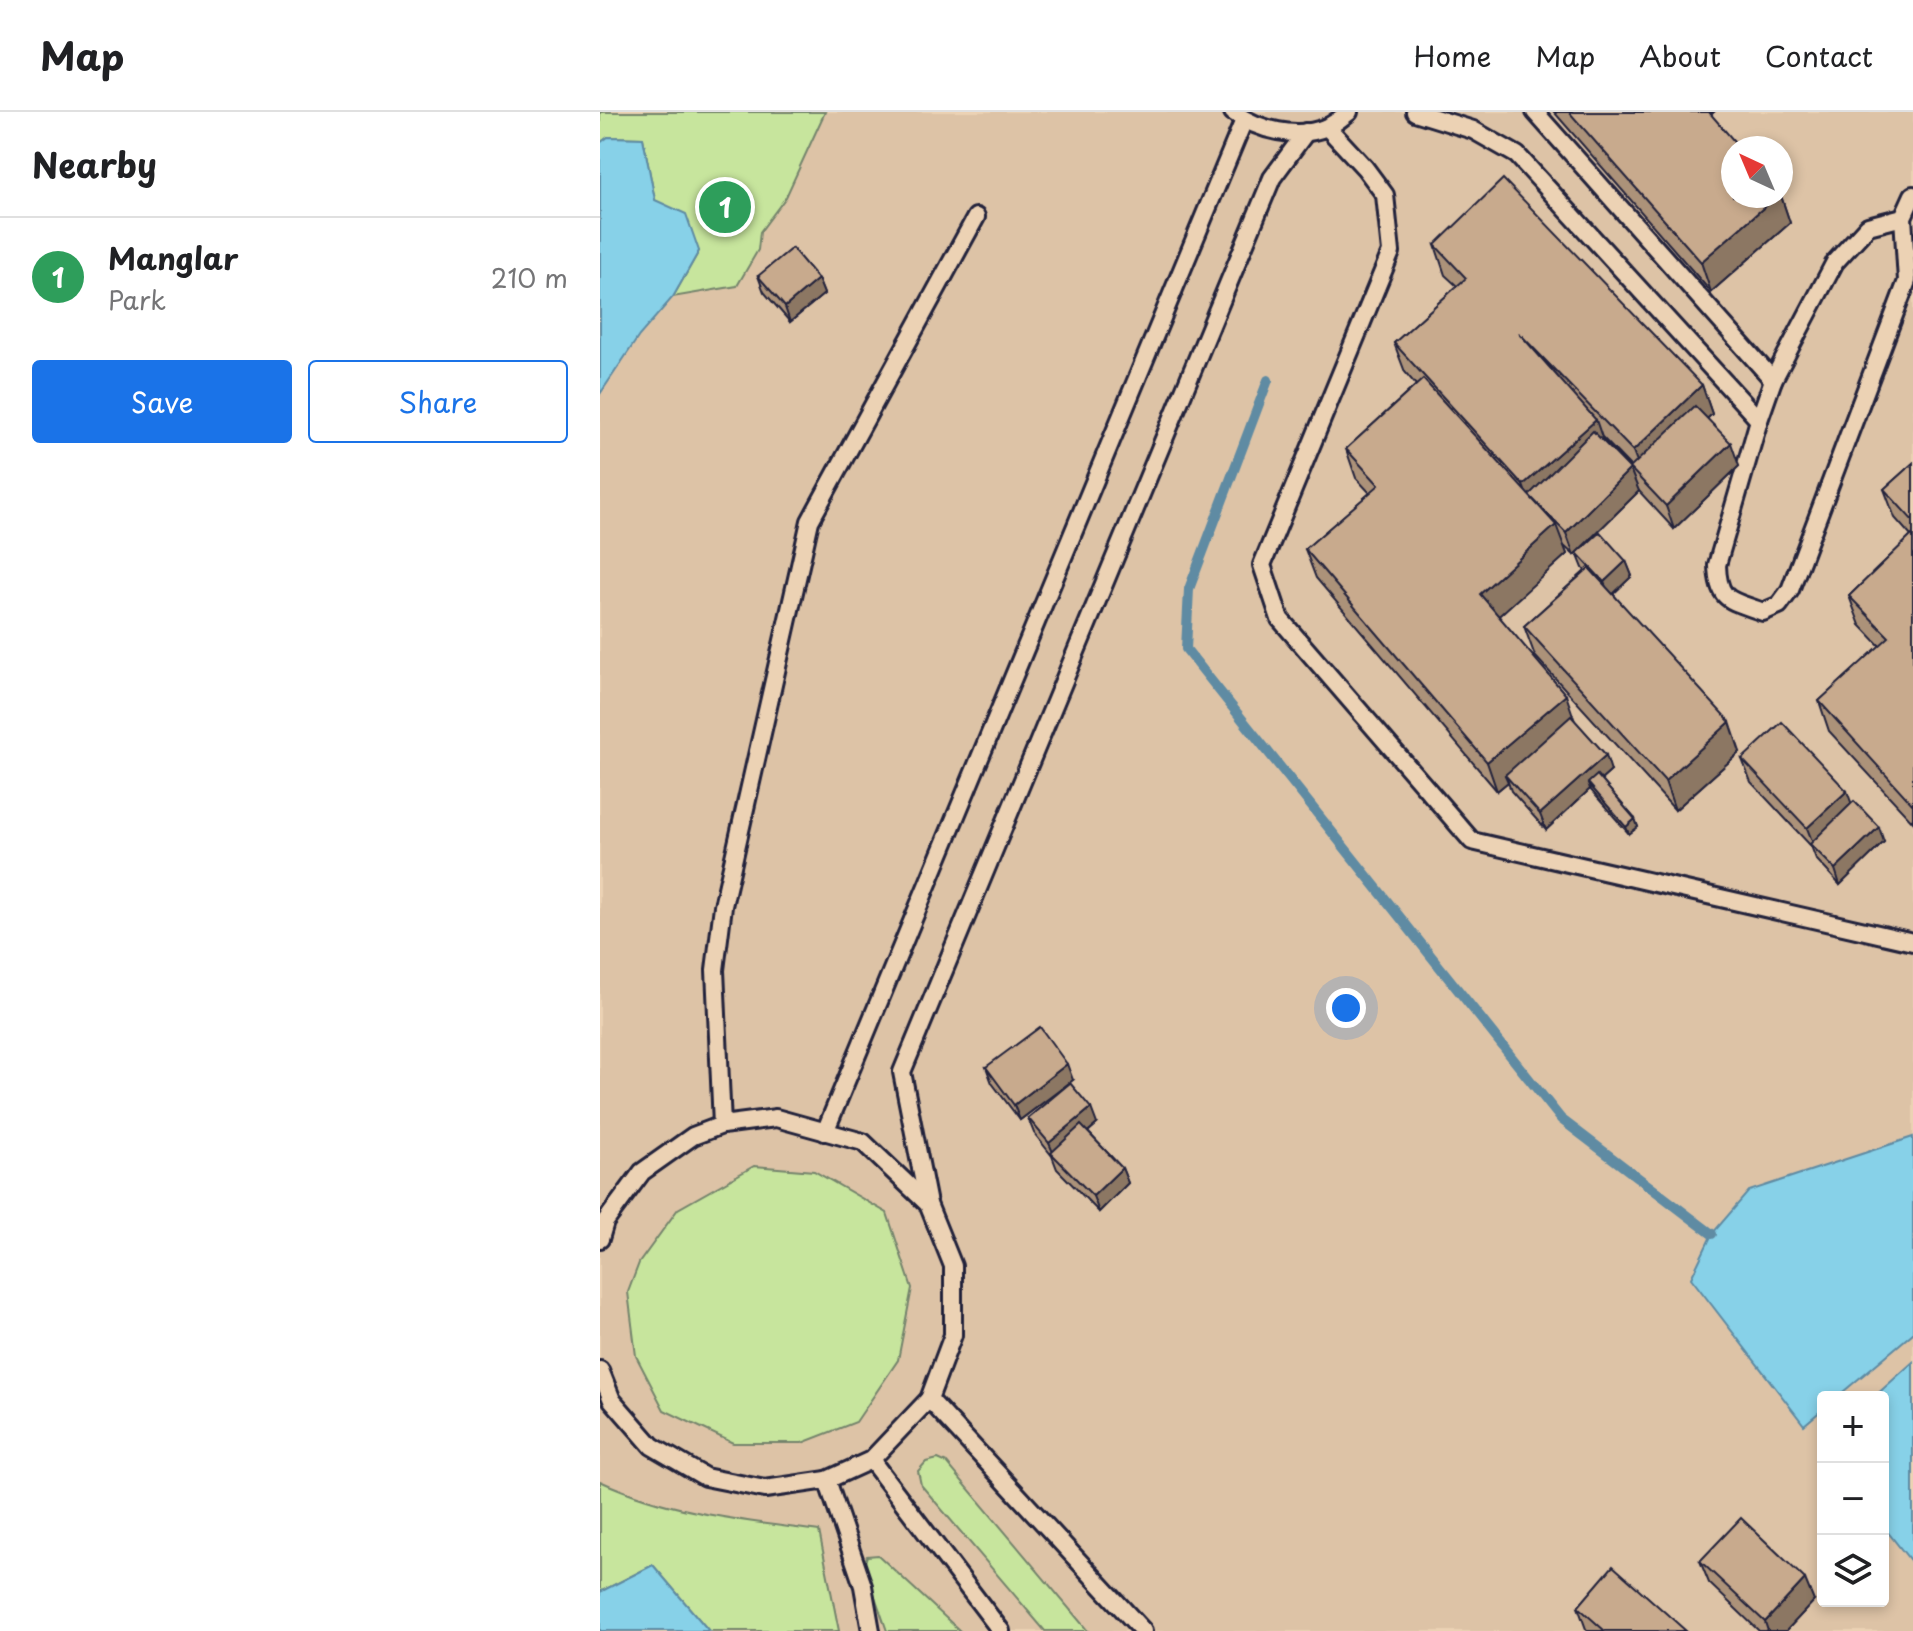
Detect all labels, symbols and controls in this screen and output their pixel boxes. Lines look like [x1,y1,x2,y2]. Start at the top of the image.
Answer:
text: Map [40,27,124,84]
text: Home [1413,34,1491,77]
text: Map [1535,34,1595,77]
text: About [1639,34,1721,77]
text: Contact [1765,34,1873,77]
north arrow [1721,136,1793,208]
text: Nearby [32,138,157,190]
pin: 1 [699,177,751,237]
text: Manglar [108,235,238,280]
text: 1 [52,258,64,297]
text: 210 m [491,258,568,297]
text: Park [108,280,166,319]
button: Save [32,360,292,443]
button: Share [308,360,568,443]
your location [1326,988,1366,1028]
map controls [1817,1391,1889,1607]
button: + [1817,1391,1889,1463]
button: − [1817,1463,1889,1535]
button: layers [1817,1535,1889,1607]

